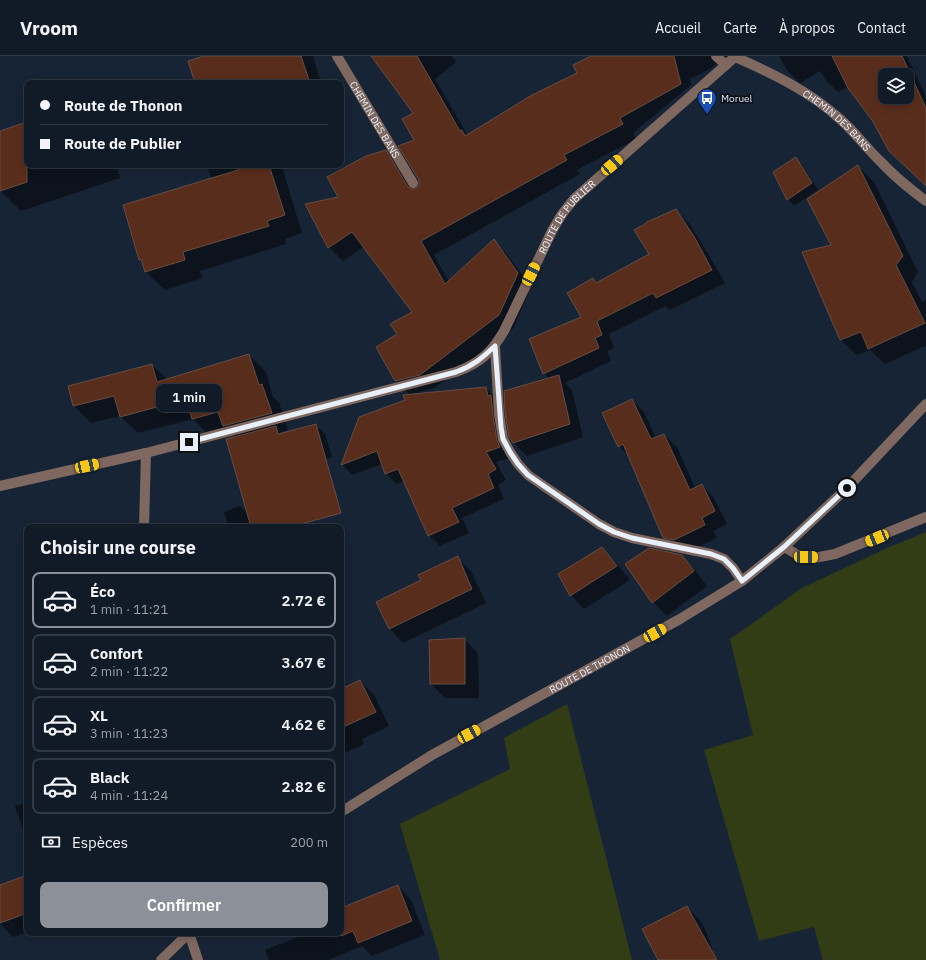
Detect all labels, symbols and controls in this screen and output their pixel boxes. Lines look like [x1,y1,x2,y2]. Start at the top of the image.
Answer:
text: Vroom [20,16,78,40]
text: Accueil [655,19,701,37]
text: Carte [723,19,757,37]
text: À propos [779,19,835,37]
text: Contact [857,19,906,37]
map controls [878,68,914,104]
button: layers [878,68,914,104]
street label: CHEMIN DES BANS [347,79,403,161]
bus stop icon: Moruel [696,87,718,115]
street label: CHEMIN DES BANS [800,87,874,154]
place label: Moruel [721,92,753,105]
text: Route de Thonon [64,96,183,115]
text: Route de Publier [64,134,181,153]
car [599,153,625,177]
street label: ROUTE DE PUBLIER [536,177,598,256]
car [520,261,542,287]
callout: 1 min [156,384,222,412]
text: 1 min [172,389,206,406]
route end [180,433,198,451]
car [74,458,100,474]
route start [838,479,856,497]
car [864,528,890,548]
text: Choisir une course [40,536,196,559]
car [794,551,818,563]
icon: car [42,582,78,618]
text: Éco [90,582,115,601]
text: 2.72 € [282,591,326,610]
text: 1 min · 11:21 [90,601,168,618]
car [642,622,668,644]
street label: ROUTE DE THONON [547,642,632,696]
icon: car [42,644,78,680]
text: Confort [90,644,143,663]
text: 3.67 € [282,653,326,672]
text: 2 min · 11:22 [90,663,168,680]
icon: car [42,706,78,742]
text: XL [90,706,108,725]
text: 4.62 € [282,715,326,734]
car [456,723,482,745]
text: 3 min · 11:23 [90,725,168,742]
icon: car [42,768,78,804]
text: Black [90,768,130,787]
text: 2.82 € [282,777,326,796]
text: 4 min · 11:24 [90,787,168,804]
icon: cash [40,831,62,853]
text: Espèces [72,833,128,852]
text: 200 m [290,834,328,851]
button: Confirmer [40,882,328,928]

